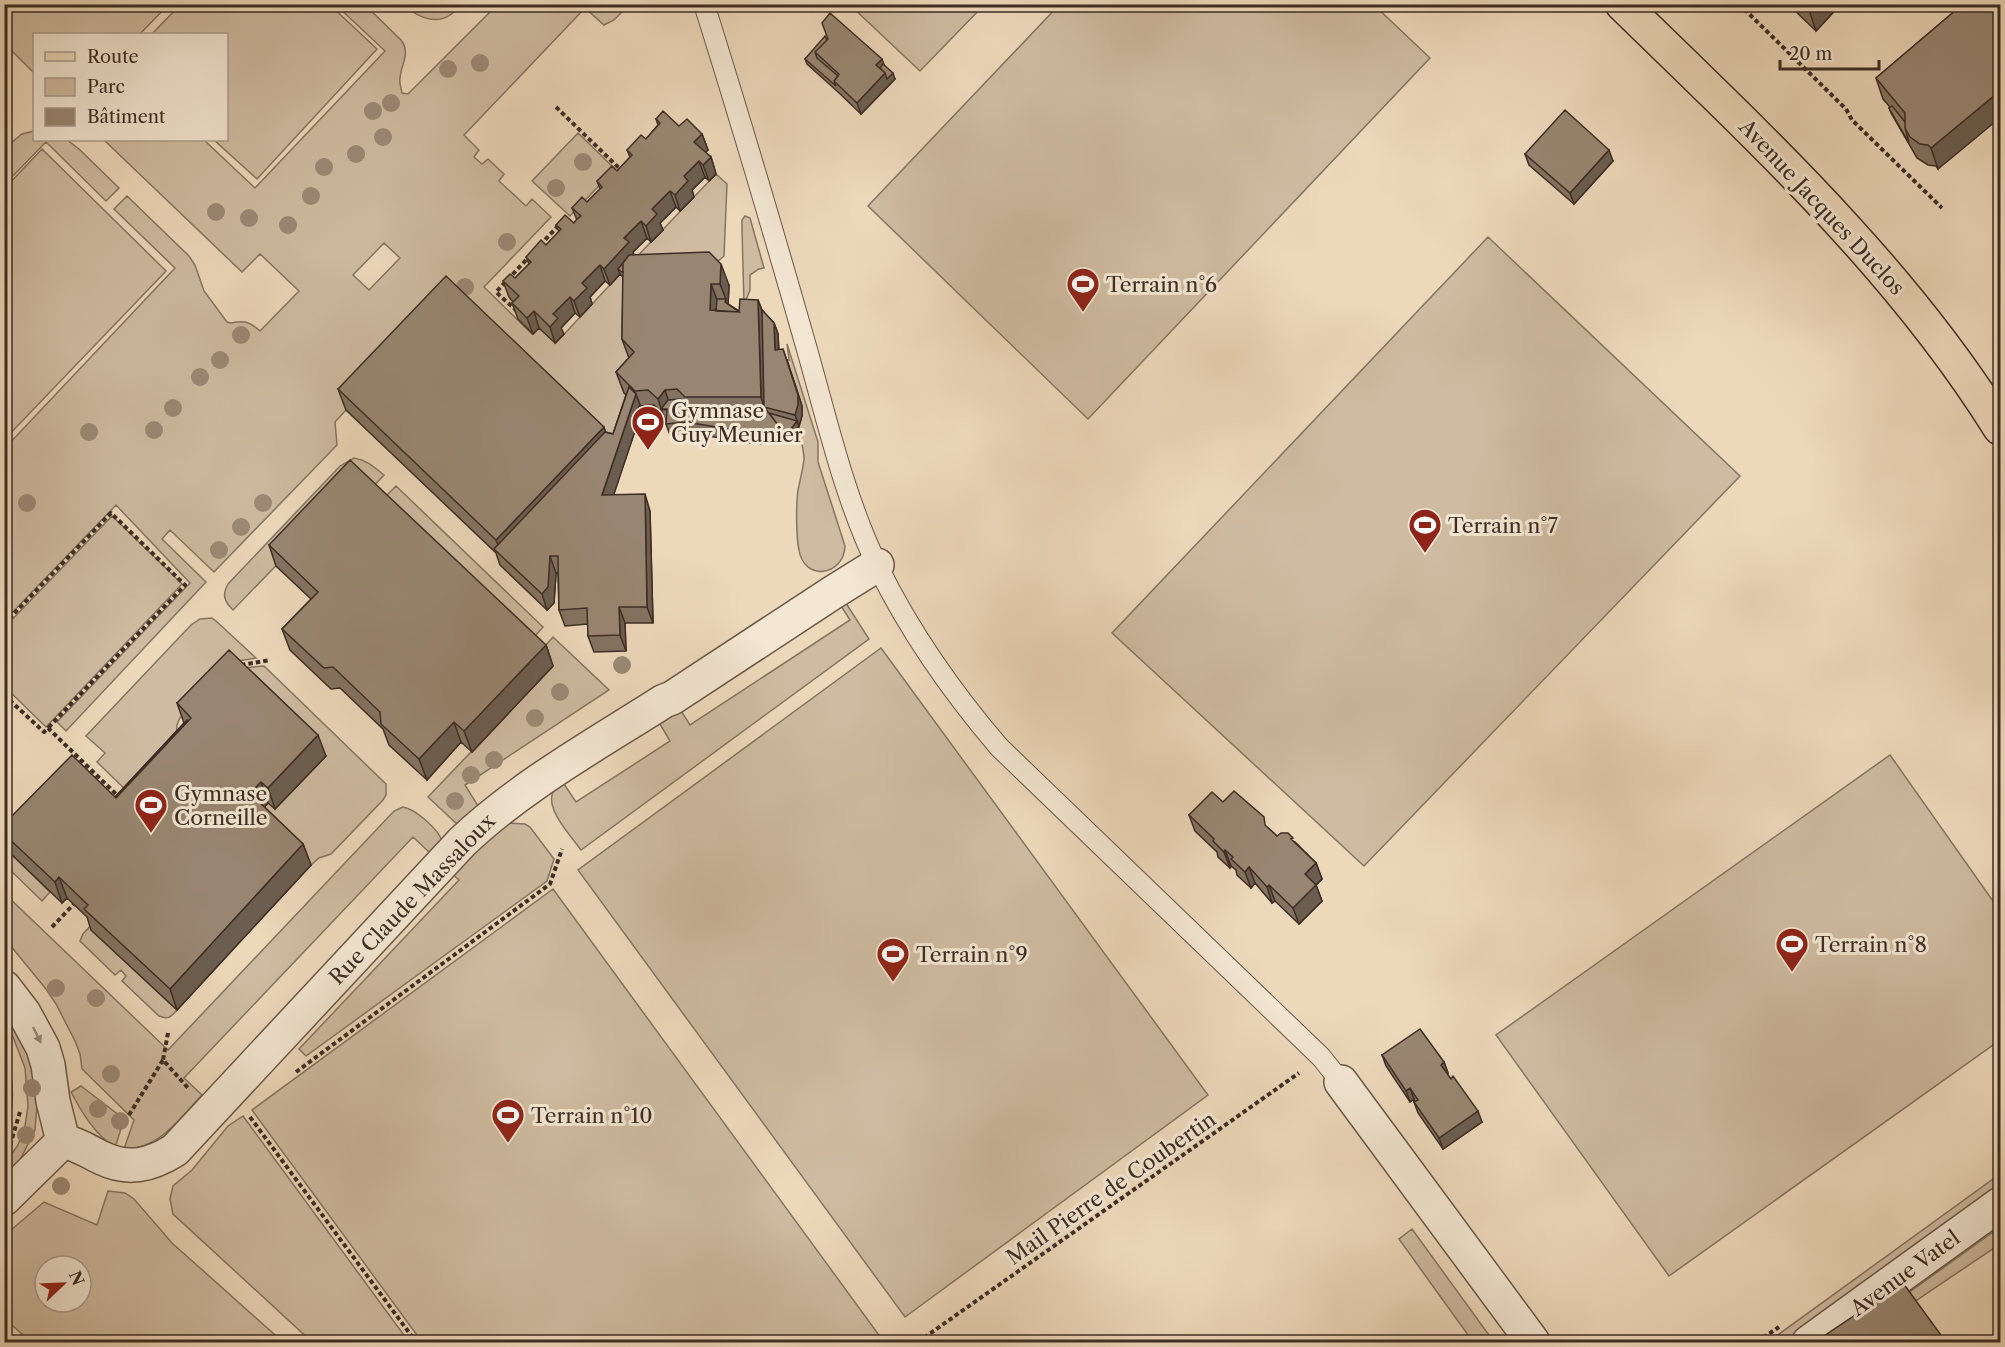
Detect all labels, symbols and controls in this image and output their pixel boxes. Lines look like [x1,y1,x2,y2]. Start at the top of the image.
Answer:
legend [33,33,228,141]
scale bar [1780,33,1879,71]
text: 20 m [1789,43,1833,65]
text: Route [87,46,139,68]
text: Parc [87,76,125,98]
text: Bâtiment [87,106,166,128]
street label: Avenue Jacques Duclos [1733,113,1910,300]
sports icon: Terrain n°6 [1065,266,1101,313]
place label: Terrain n°6 [1106,272,1217,297]
place label: Gymnase Guy Meunier [671,398,803,447]
sports icon: Gymnase Guy Meunier [630,404,666,451]
sports icon: Terrain n°7 [1407,507,1443,554]
place label: Terrain n°7 [1448,513,1558,538]
place label: Gymnase Corneille [174,781,267,830]
sports icon: Gymnase Corneille [133,787,169,834]
street label: Rue Claude Massaloux [324,808,501,990]
sports icon: Terrain n°8 [1774,926,1810,973]
place label: Terrain n°8 [1815,932,1927,957]
sports icon: Terrain n°9 [875,936,911,983]
place label: Terrain n°9 [916,942,1028,967]
one-way arrow [32,1027,41,1044]
sports icon: Terrain n°10 [490,1097,526,1144]
place label: Terrain n°10 [531,1103,653,1128]
street label: Mail Pierre de Coubertin [1002,1106,1220,1270]
street label: Avenue Vatel [1845,1225,1965,1322]
north arrow [33,1254,93,1314]
text: N [65,1268,89,1289]

